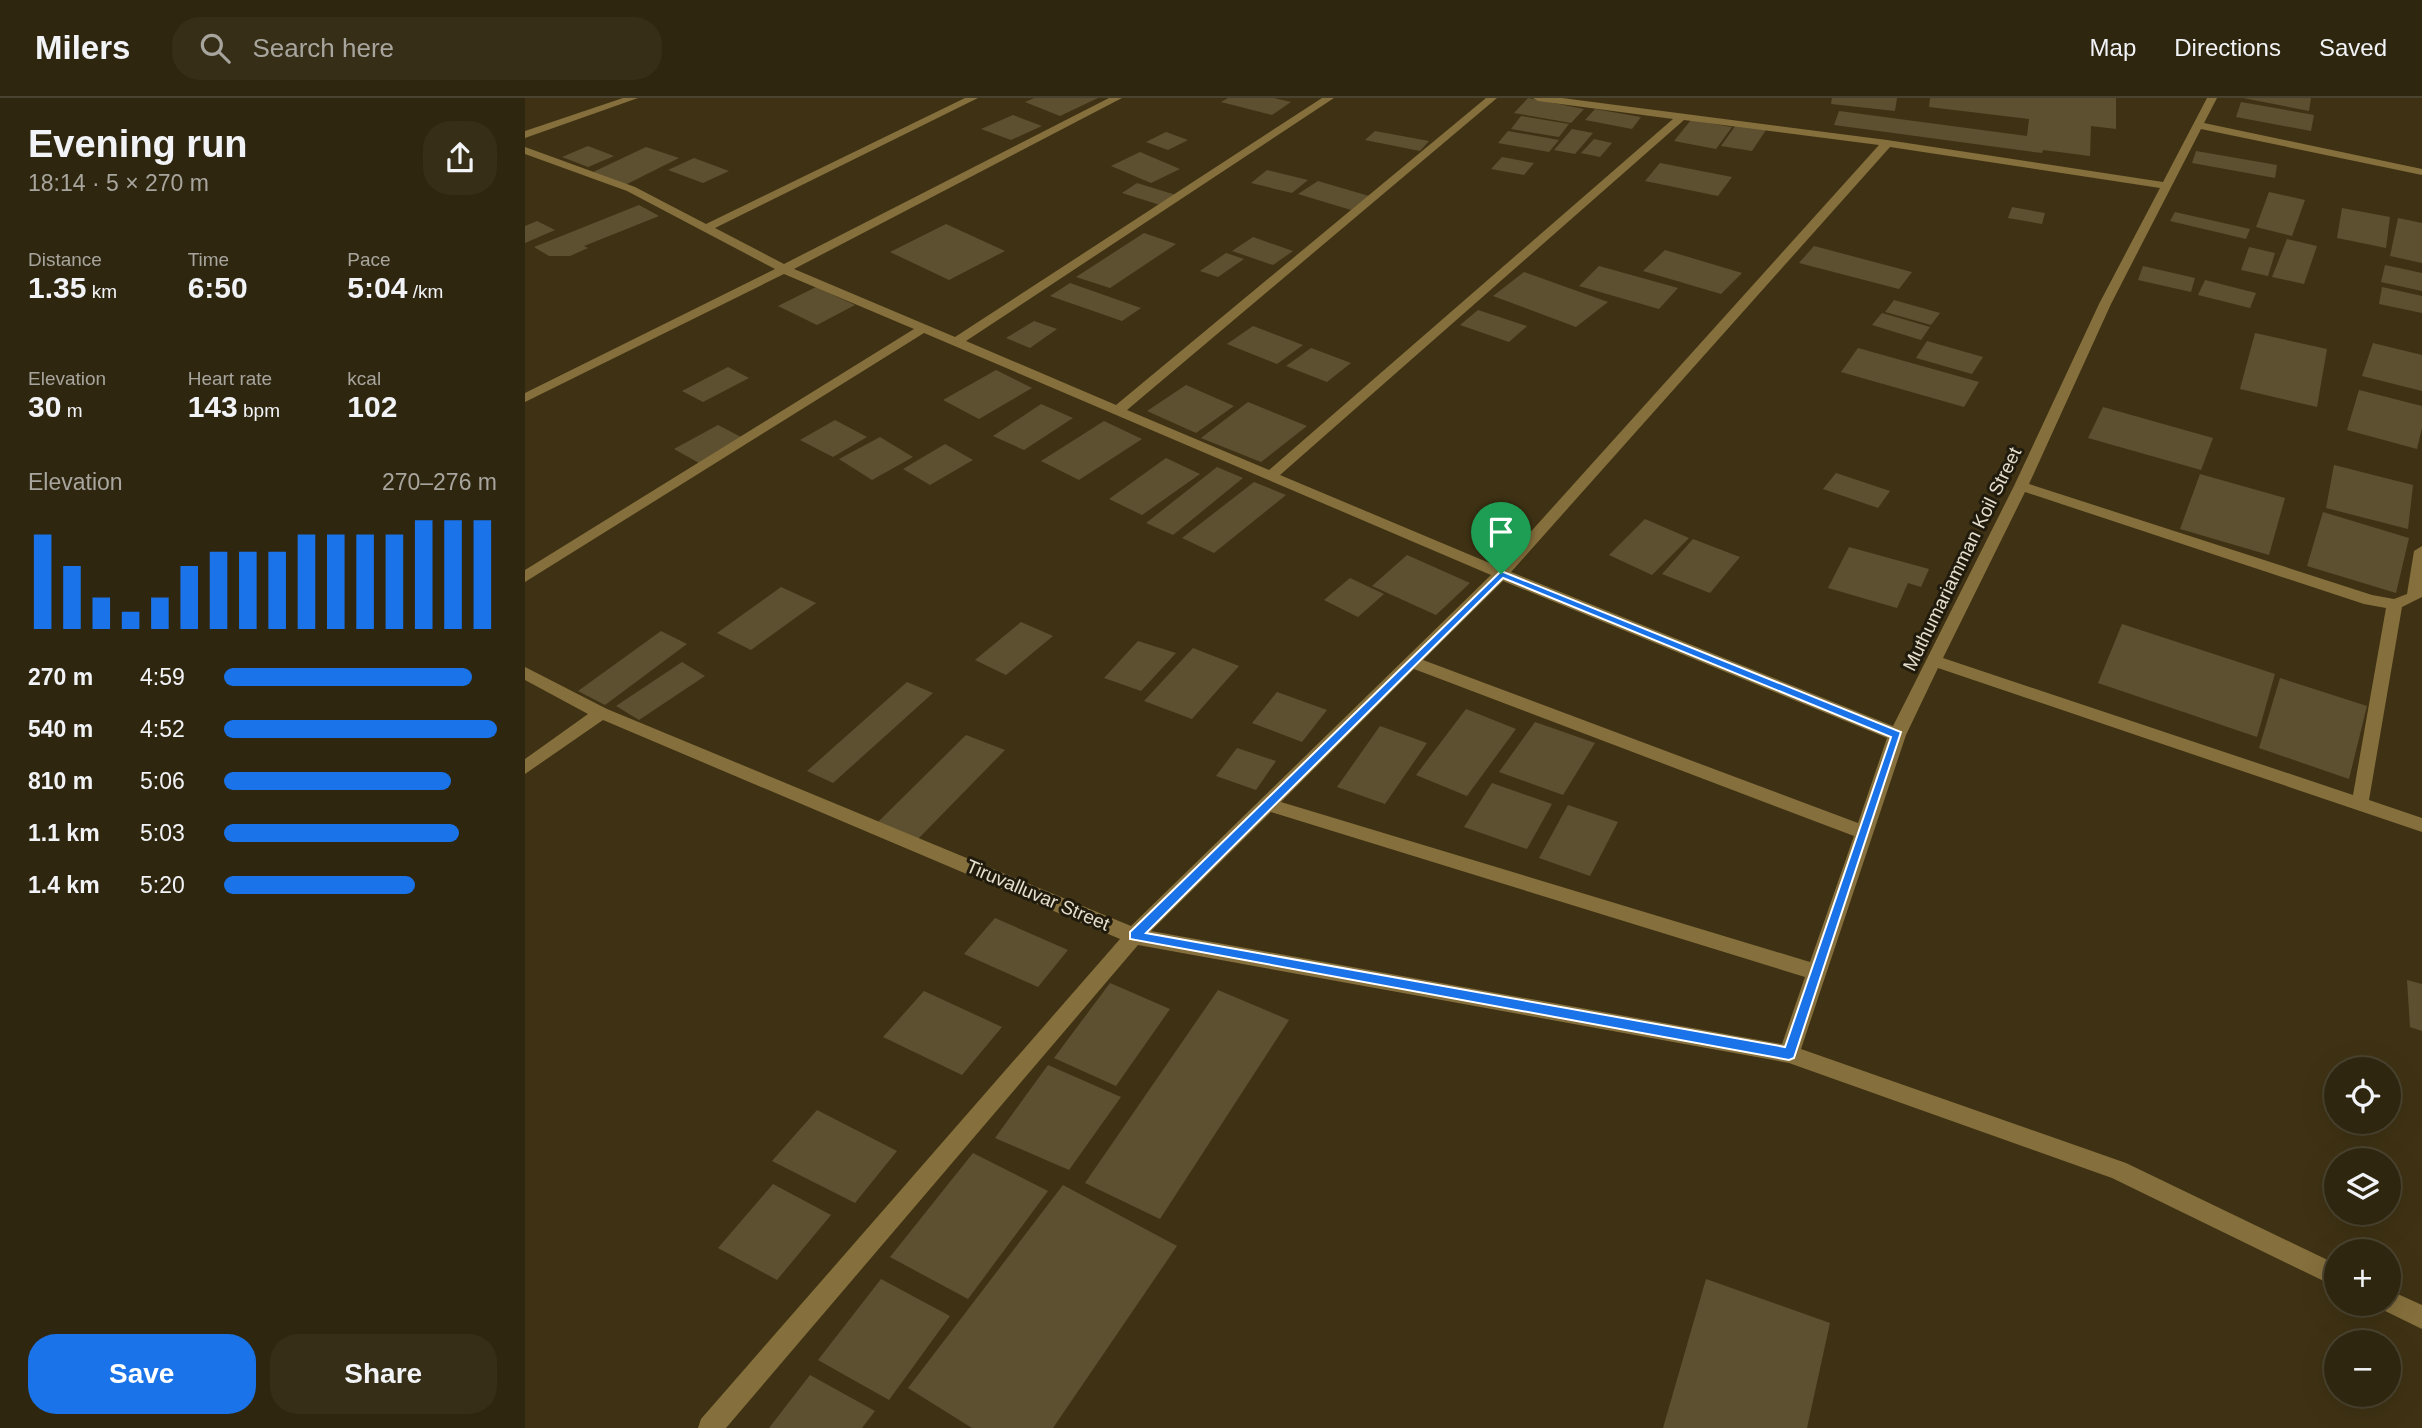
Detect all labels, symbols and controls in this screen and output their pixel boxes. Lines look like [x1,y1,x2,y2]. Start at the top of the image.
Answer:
search box [172,17,662,80]
text: Milers [35,29,130,66]
icon: search [196,29,234,67]
text: Search here [252,33,394,63]
text: Map [2090,34,2136,61]
text: Directions [2174,34,2281,61]
text: Saved [2319,34,2387,61]
button: share [423,121,497,195]
text: Evening run [28,123,248,165]
text: 18:14 · 5 × 270 m [28,170,209,196]
text: Distance [28,249,102,270]
text: Time [188,249,229,270]
text: Pace [347,249,391,270]
text: 1.35 [28,271,86,304]
text: 6:50 [188,271,248,304]
text: 5:04 [347,271,407,304]
text: km [86,281,117,302]
text: /km [407,281,443,302]
text: Elevation [28,368,106,389]
text: Heart rate [188,368,272,389]
text: kcal [347,368,381,389]
text: 30 [28,390,61,423]
text: 143 [188,390,238,423]
text: 102 [347,390,397,423]
text: m [61,400,82,421]
text: bpm [238,400,280,421]
street label: Muthumariamman Koil Street [1899,443,2026,674]
text: Elevation [28,469,123,495]
text: 270–276 m [382,469,497,495]
pin [1471,502,1531,574]
icon: arrive [1482,513,1520,551]
text: 270 m [28,664,93,690]
text: 4:59 [140,664,185,690]
text: 540 m [28,716,93,742]
text: 4:52 [140,716,185,742]
text: 810 m [28,768,93,794]
text: 5:06 [140,768,185,794]
text: 1.1 km [28,820,100,846]
text: 5:03 [140,820,185,846]
street label: Tiruvalluvar Street [963,855,1113,935]
text: 1.4 km [28,872,100,898]
text: 5:20 [140,872,185,898]
map controls [2324,1057,2401,1407]
button: locate [2324,1057,2401,1134]
button: layers [2324,1148,2401,1225]
button: + [2324,1239,2401,1316]
button: − [2324,1330,2401,1407]
button: Save [28,1334,256,1414]
button: Share [270,1334,497,1414]

